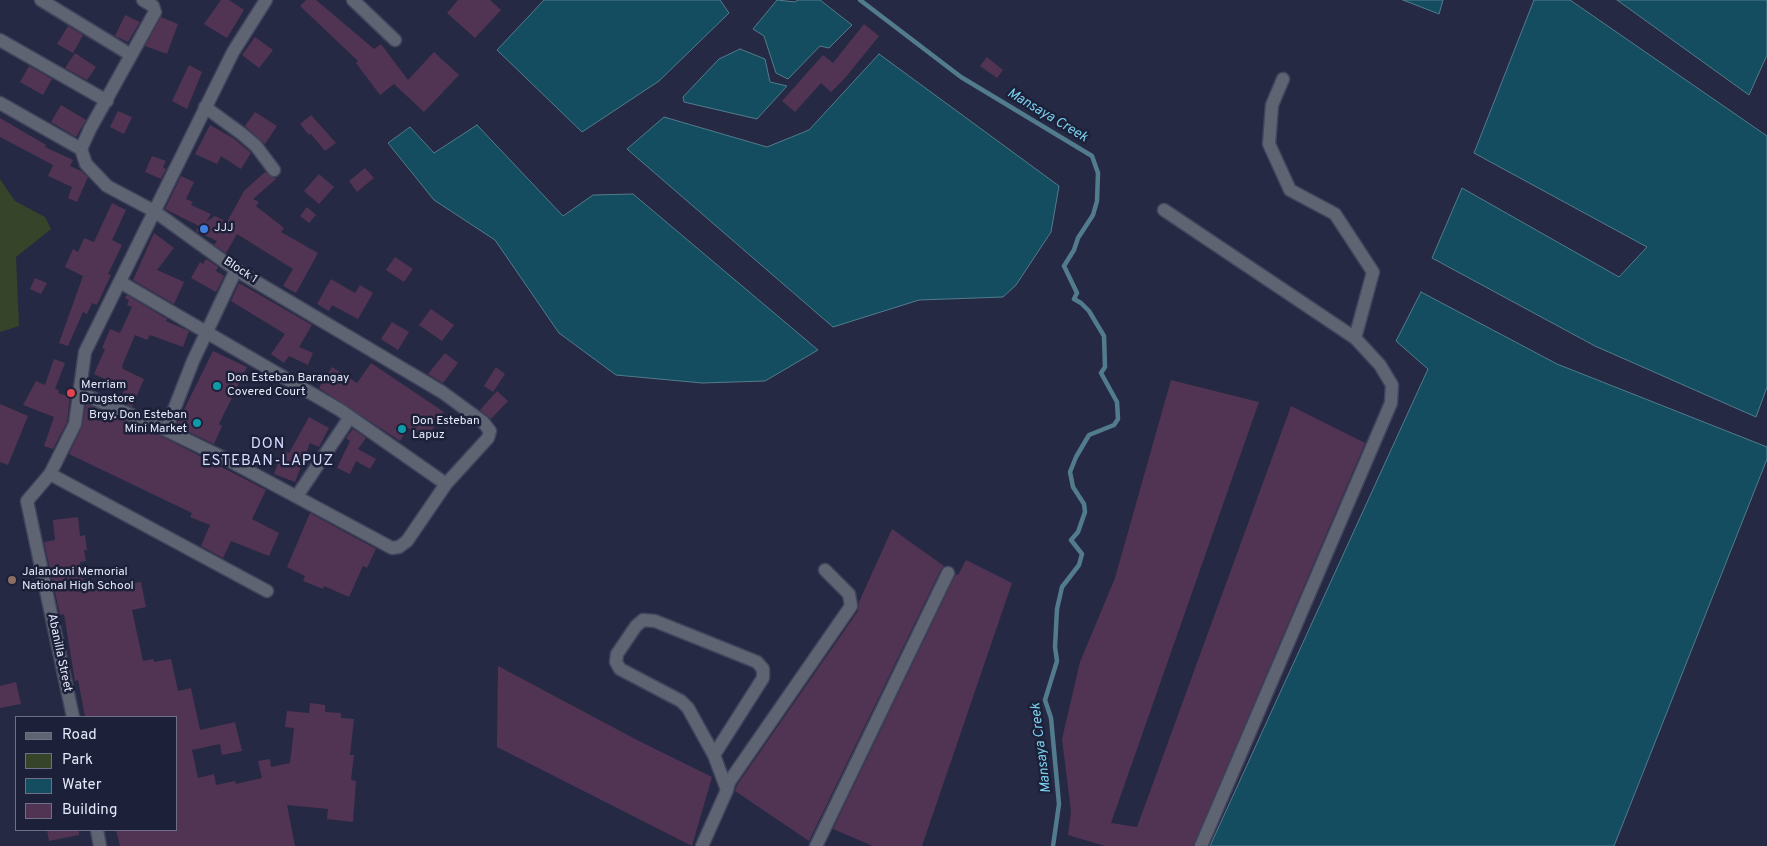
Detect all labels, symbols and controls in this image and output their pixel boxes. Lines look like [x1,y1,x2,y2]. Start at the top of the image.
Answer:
water label: Mansaya Creek [1004,85,1090,147]
place label: JJJ [214,222,234,236]
marker: JJJ [198,223,210,235]
street label: Block 1 [220,255,260,287]
place label: Don Esteban Barangay Covered Court [227,372,349,400]
place label: Merriam Drugstore [81,379,135,407]
marker: Don Esteban Barangay Covered Court [211,380,223,392]
marker: Merriam Drugstore [65,387,77,399]
place label: Brgy. Don Esteban Mini Market [89,409,187,437]
place label: Don Esteban Lapuz [412,415,480,443]
marker: Brgy. Don Esteban Mini Market [191,417,203,429]
marker: Don Esteban Lapuz [396,423,408,435]
district label: DON ESTEBAN-LAPUZ [200,436,336,471]
place label: Jalandoni Memorial National High School [22,566,134,594]
marker: Jalandoni Memorial National High School [6,574,18,586]
street label: Abanilla Street [44,612,74,694]
water label: Mansaya Creek [1028,702,1056,794]
legend [15,716,178,831]
text: Road [62,726,97,745]
text: Park [62,751,93,770]
text: Water [62,776,101,795]
text: Building [62,801,117,820]

